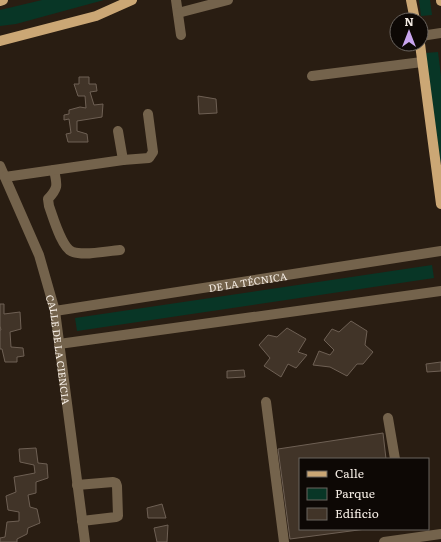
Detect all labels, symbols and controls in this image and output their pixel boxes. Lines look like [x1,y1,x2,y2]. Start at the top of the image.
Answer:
north arrow [389,12,429,52]
text: N [404,13,414,29]
street label: DE LA TÉCNICA [207,267,289,295]
street label: CALLE DE LA CIENCIA [43,293,75,406]
legend [299,458,429,530]
text: Calle [335,464,364,482]
text: Parque [335,484,375,502]
text: Edificio [335,504,379,522]

